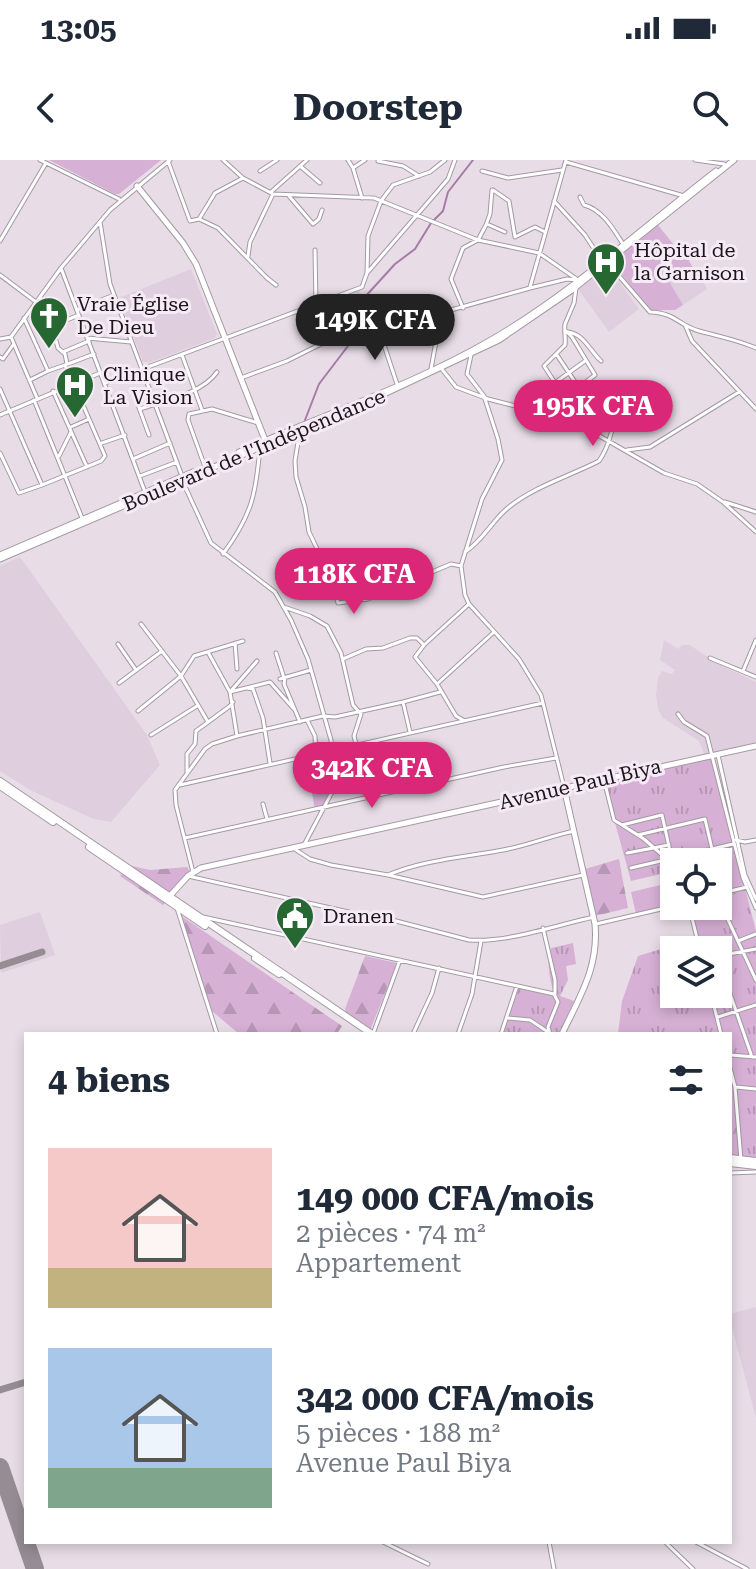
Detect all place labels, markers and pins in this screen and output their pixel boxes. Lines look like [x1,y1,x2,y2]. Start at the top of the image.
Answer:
place label: Hôpital de la Garnison [634,238,745,285]
hospital icon: Hôpital de la Garnison [585,241,627,296]
place label: Vraie Église De Dieu [77,292,189,339]
pin: 149K CFA [292,294,458,362]
church icon: Vraie Église De Dieu [28,295,70,350]
place label: Clinique La Vision [103,362,193,409]
hospital icon: Clinique La Vision [54,364,96,419]
pin: 195K CFA [510,380,676,448]
pin: 118K CFA [271,548,437,616]
pin: 342K CFA [289,742,455,810]
public building icon: Dranen [274,895,316,950]
place label: Dranen [323,904,394,928]

